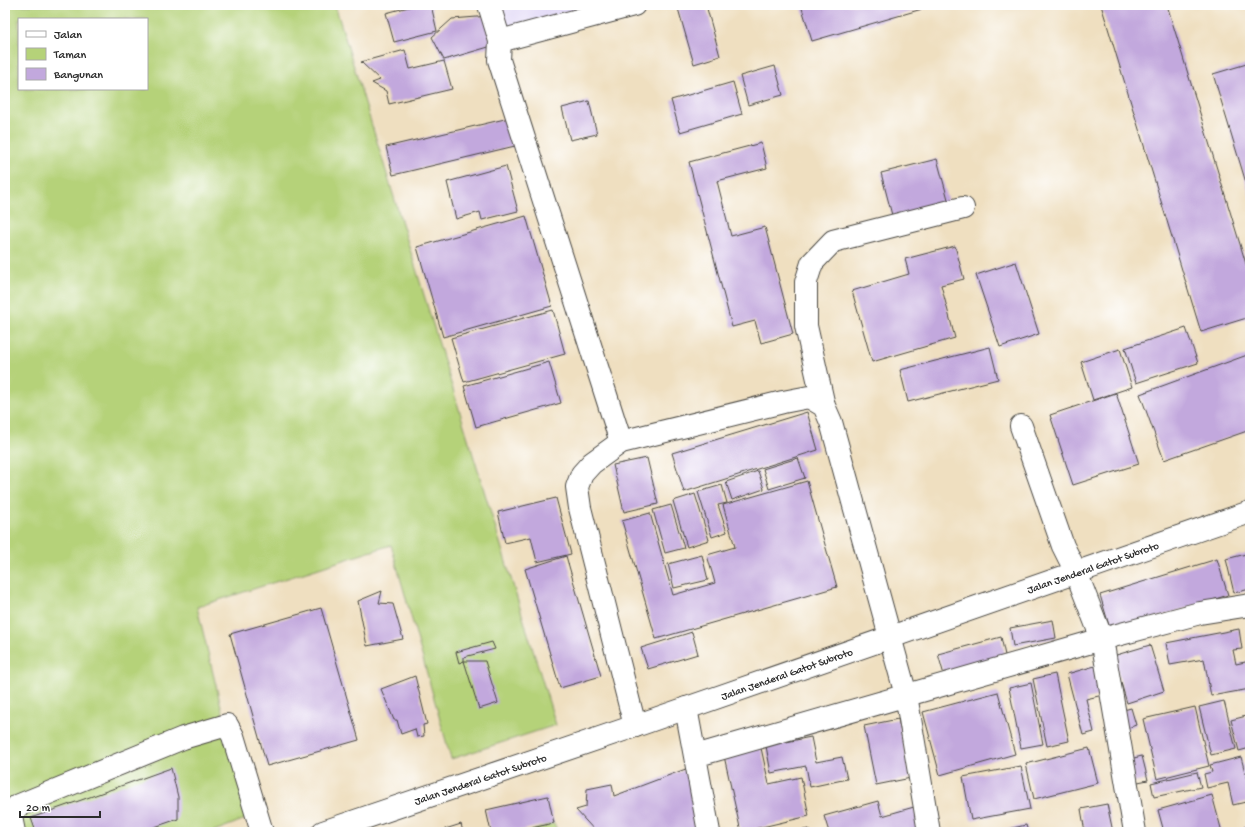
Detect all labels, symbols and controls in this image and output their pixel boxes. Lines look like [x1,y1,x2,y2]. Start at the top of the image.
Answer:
legend [18,18,148,90]
text: Jalan [54,29,82,43]
text: Taman [53,49,86,63]
text: Bangunan [53,69,103,83]
street label: Jalan Jenderal Gatot Subroto [1026,540,1161,597]
street label: Jalan Jenderal Gatot Subroto [720,647,855,704]
street label: Jalan Jenderal Gatot Subroto [413,752,549,808]
scale bar [20,793,100,819]
text: 20 m [26,802,51,816]

